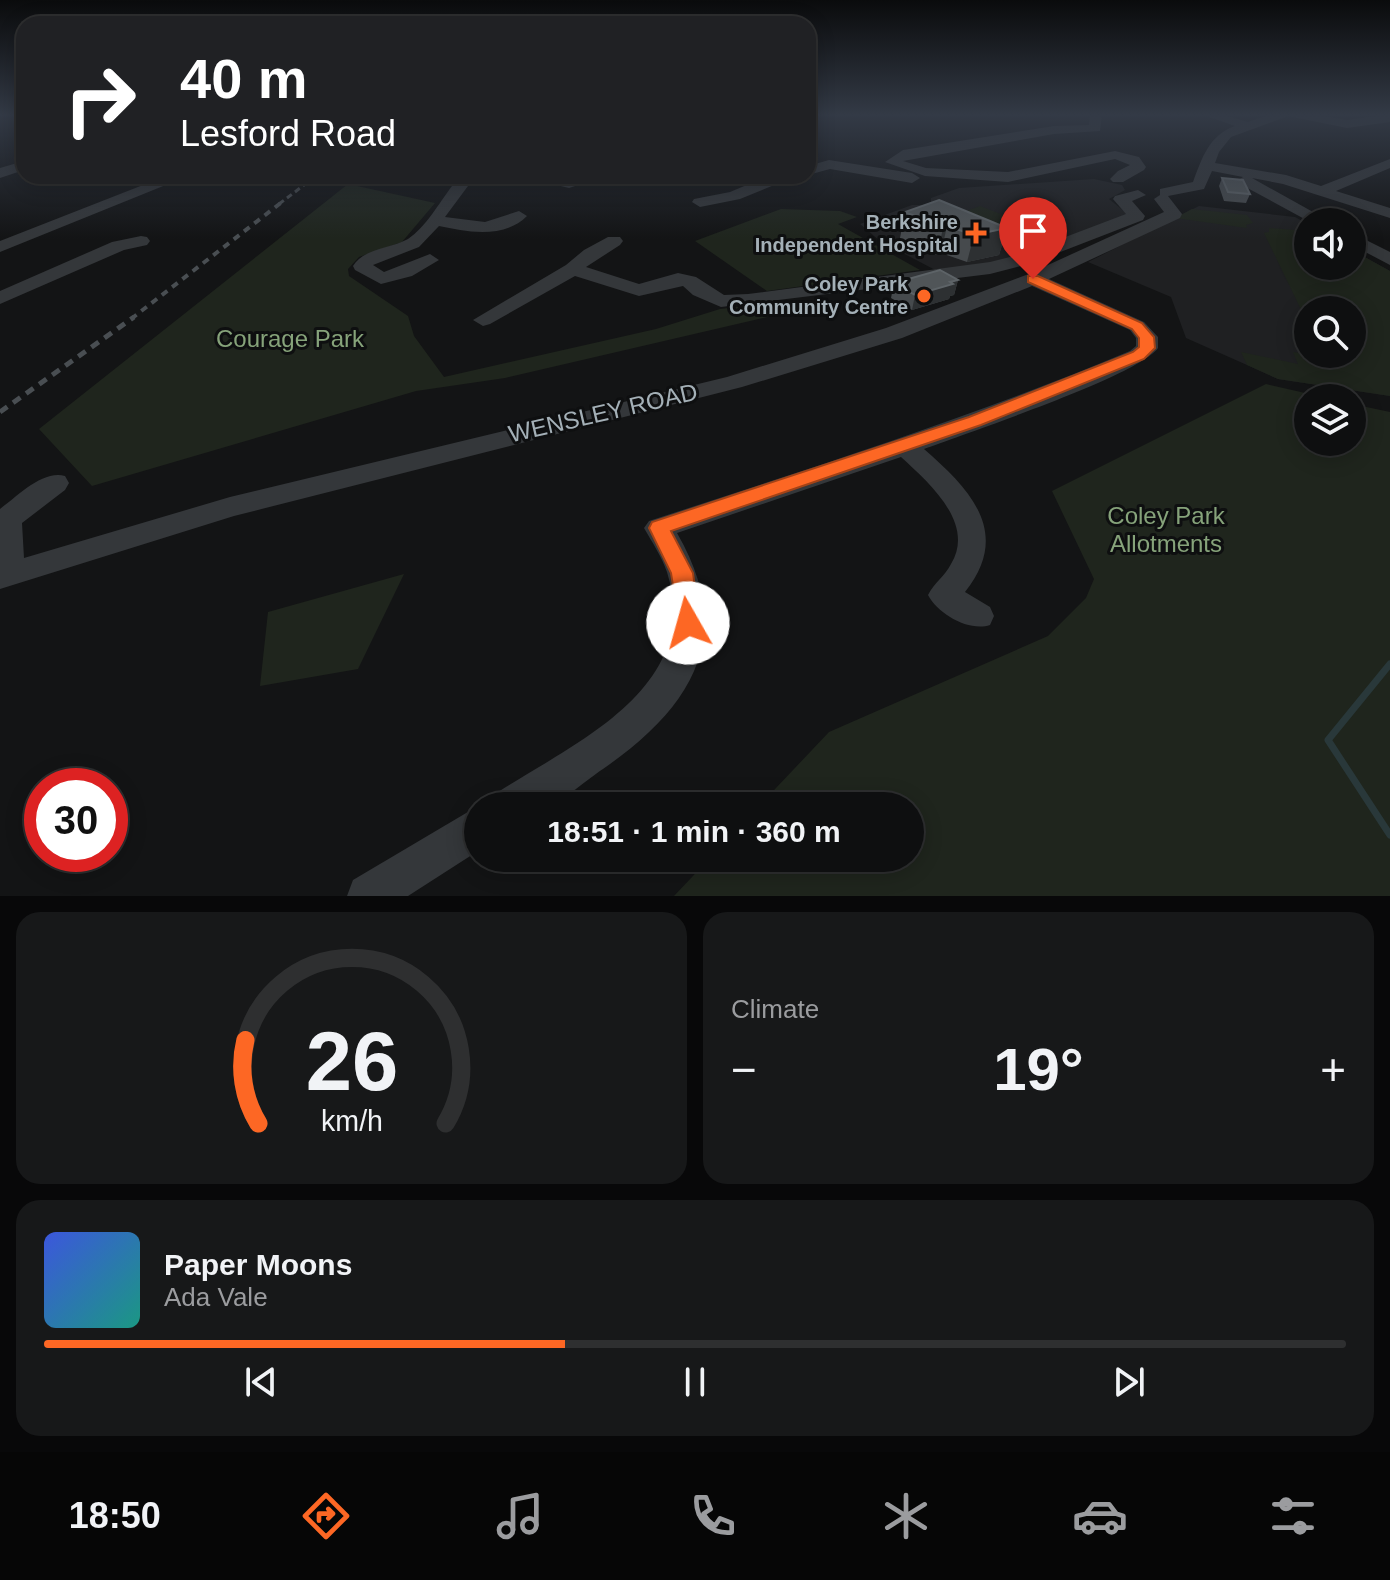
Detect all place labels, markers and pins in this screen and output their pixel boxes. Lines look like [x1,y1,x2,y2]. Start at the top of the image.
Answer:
pin [999,197,1067,279]
place label: Berkshire Independent Hospital [755,211,958,256]
marker: Berkshire Independent Hospital [965,222,987,244]
place label: Coley Park Community Centre [729,273,909,318]
marker: Coley Park Community Centre [915,287,933,305]

